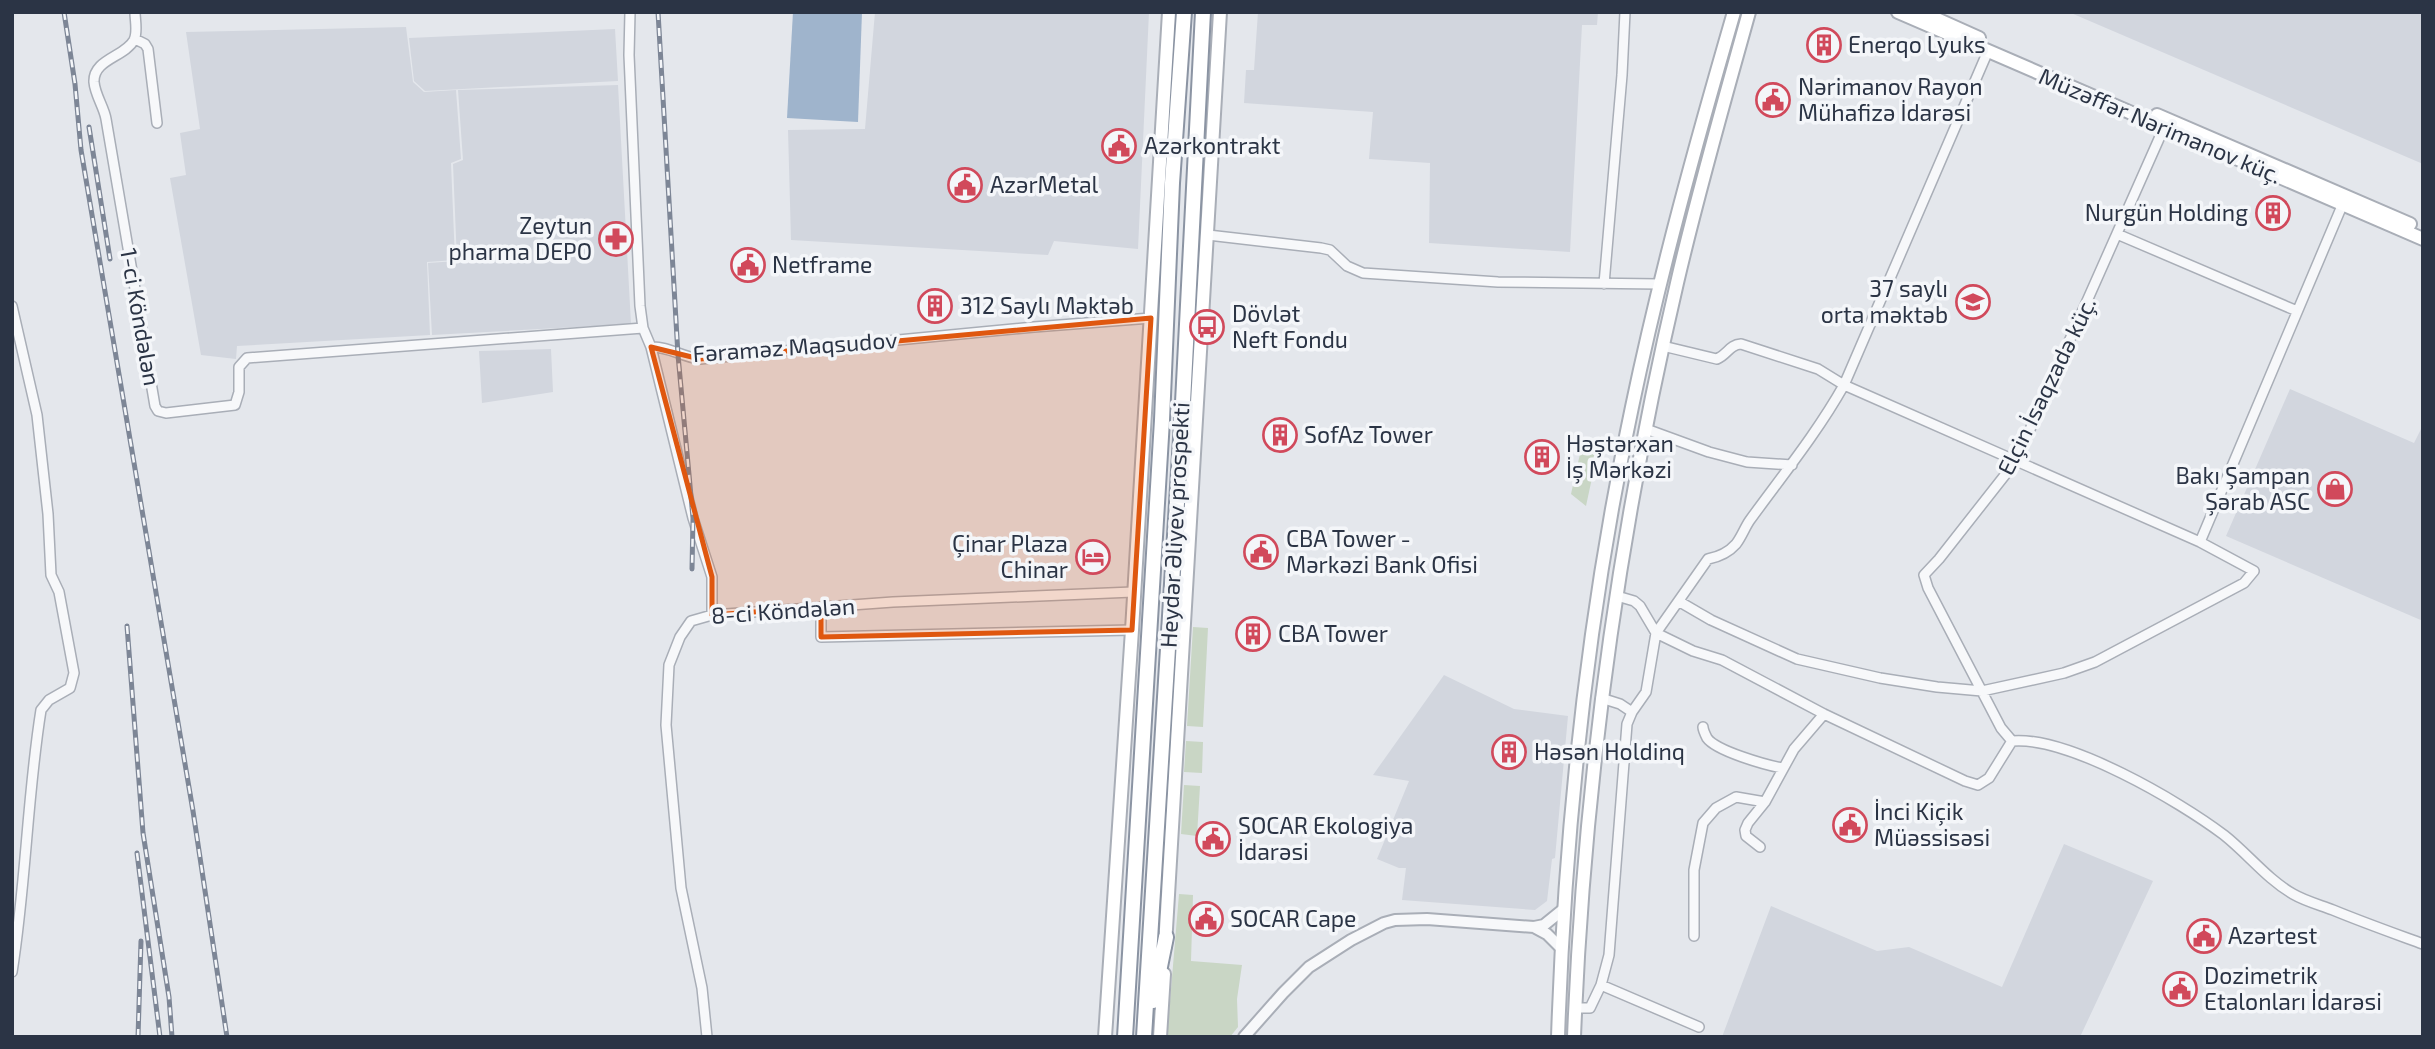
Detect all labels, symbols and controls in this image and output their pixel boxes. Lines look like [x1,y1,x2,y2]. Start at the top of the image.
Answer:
building icon: Enerqo Lyuks [1805,26,1843,64]
place label: Enerqo Lyuks [1848,30,1986,58]
street label: Müzəffər Nərimanov küç. [2035,61,2286,190]
place label: Nərimanov Rayon Mühafizə İdarəsi [1798,72,1983,126]
public building icon: Nərimanov Rayon Mühafizə İdarəsi [1754,81,1792,119]
public building icon: Azərkontrakt [1100,127,1138,165]
place label: Azərkontrakt [1144,131,1281,159]
public building icon: AzərMetal [946,166,984,204]
place label: AzərMetal [990,170,1099,198]
building icon: Nurgün Holding [2254,194,2292,232]
place label: Nurgün Holding [2085,198,2248,226]
place label: Zeytun pharma DEPO [448,211,592,265]
pharmacy icon: Zeytun pharma DEPO [597,220,635,258]
street label: 1-ci Köndələn [115,246,167,388]
public building icon: Netframe [729,246,767,284]
place label: Netframe [772,250,872,278]
place label: 37 saylı orta məktəb [1821,274,1948,328]
school or university icon: 37 saylı orta məktəb [1954,283,1992,321]
building icon: 312 Saylı Məktəb [916,287,954,325]
place label: 312 Saylı Məktəb [960,291,1134,319]
street label: Elçin İsaqzadə küç. [1991,292,2102,480]
place label: Dövlət Neft Fondu [1232,299,1348,353]
bus stop icon: Dövlət Neft Fondu [1188,308,1226,346]
street label: Fəraməz Maqsudov [692,325,898,367]
street label: Heydər Əliyev prospekti [1154,401,1194,649]
building icon: SofAz Tower [1261,416,1299,454]
place label: SofAz Tower [1304,420,1433,448]
place label: Həştərxan İş Mərkəzi [1566,429,1674,484]
building icon: Həştərxan İş Mərkəzi [1523,438,1561,476]
place label: Bakı Şampan Şərab ASC [2176,461,2310,516]
shop icon: Bakı Şampan Şərab ASC [2316,470,2354,508]
place label: CBA Tower - Mərkəzi Bank Ofisi [1286,524,1478,578]
place label: Çinar Plaza Chinar [952,529,1068,583]
public building icon: CBA Tower - Mərkəzi Bank Ofisi [1242,533,1280,571]
hotel icon: Çinar Plaza Chinar [1074,538,1112,576]
street label: 8-ci Köndələn [710,591,856,629]
building icon: CBA Tower [1234,615,1272,653]
place label: CBA Tower [1278,619,1388,647]
building icon: Həsən Holdinq [1490,733,1528,771]
place label: Həsən Holdinq [1534,737,1685,765]
place label: İnci Kiçik Müəssisəsi [1874,797,1990,851]
public building icon: İnci Kiçik Müəssisəsi [1831,806,1869,844]
place label: SOCAR Ekologiya İdarəsi [1238,811,1413,865]
public building icon: SOCAR Ekologiya İdarəsi [1194,820,1232,858]
public building icon: SOCAR Cape [1187,900,1225,938]
place label: SOCAR Cape [1230,904,1356,932]
public building icon: Azərtest [2185,917,2223,955]
place label: Azərtest [2228,921,2317,949]
place label: Dozimetrik Etalonları İdarəsi [2204,961,2382,1015]
public building icon: Dozimetrik Etalonları İdarəsi [2161,970,2199,1008]

